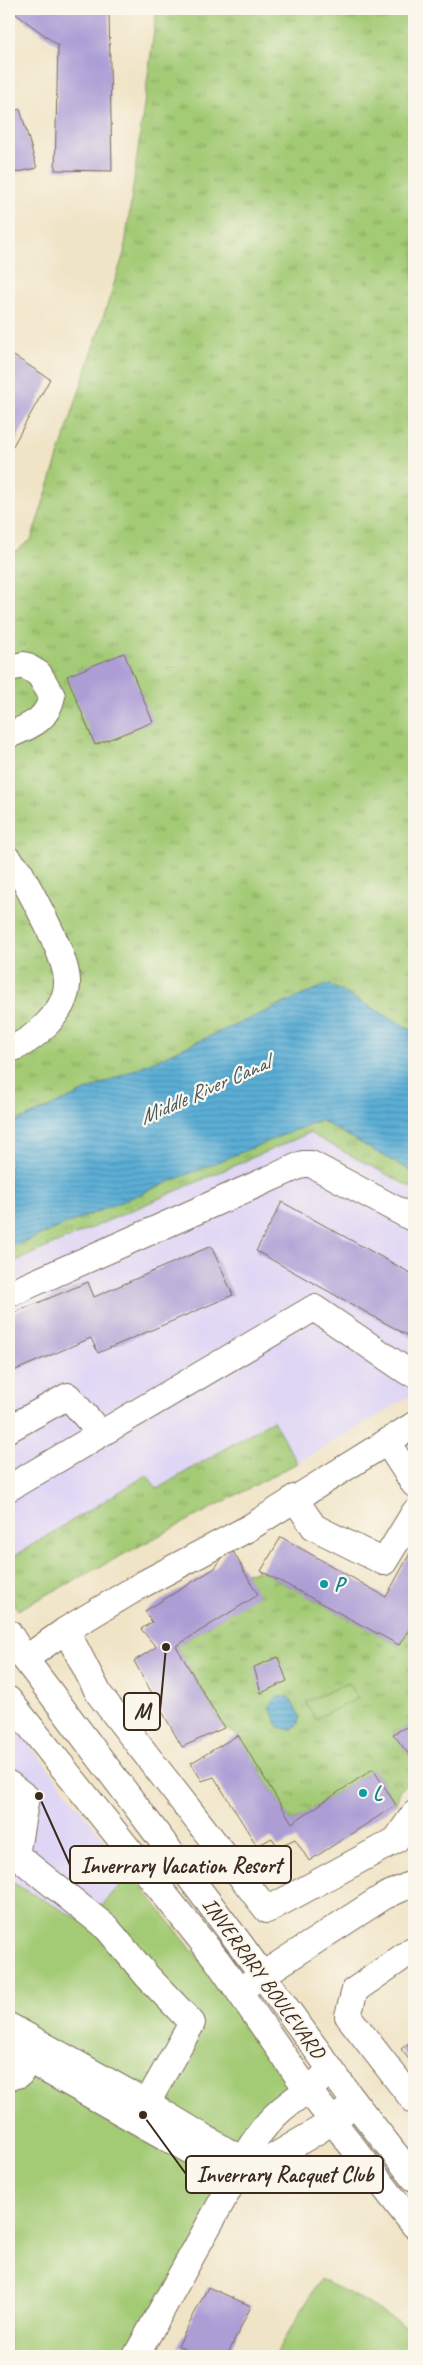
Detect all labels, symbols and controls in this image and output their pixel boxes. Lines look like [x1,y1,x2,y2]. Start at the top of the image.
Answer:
water label: Middle River Canal [135,1046,280,1131]
place label: P [334,1571,347,1597]
marker: P [318,1578,330,1590]
callout: M [124,1693,160,1730]
text: M [134,1698,153,1726]
place label: L [373,1780,383,1806]
marker: L [357,1787,369,1799]
callout: Inverrary Vacation Resort [70,1846,291,1883]
text: Inverrary Vacation Resort [80,1852,285,1880]
street label: INVERRARY BOULEVARD [197,1892,332,2065]
callout: Inverrary Racquet Club [186,2156,383,2193]
text: Inverrary Racquet Club [197,2161,375,2189]

